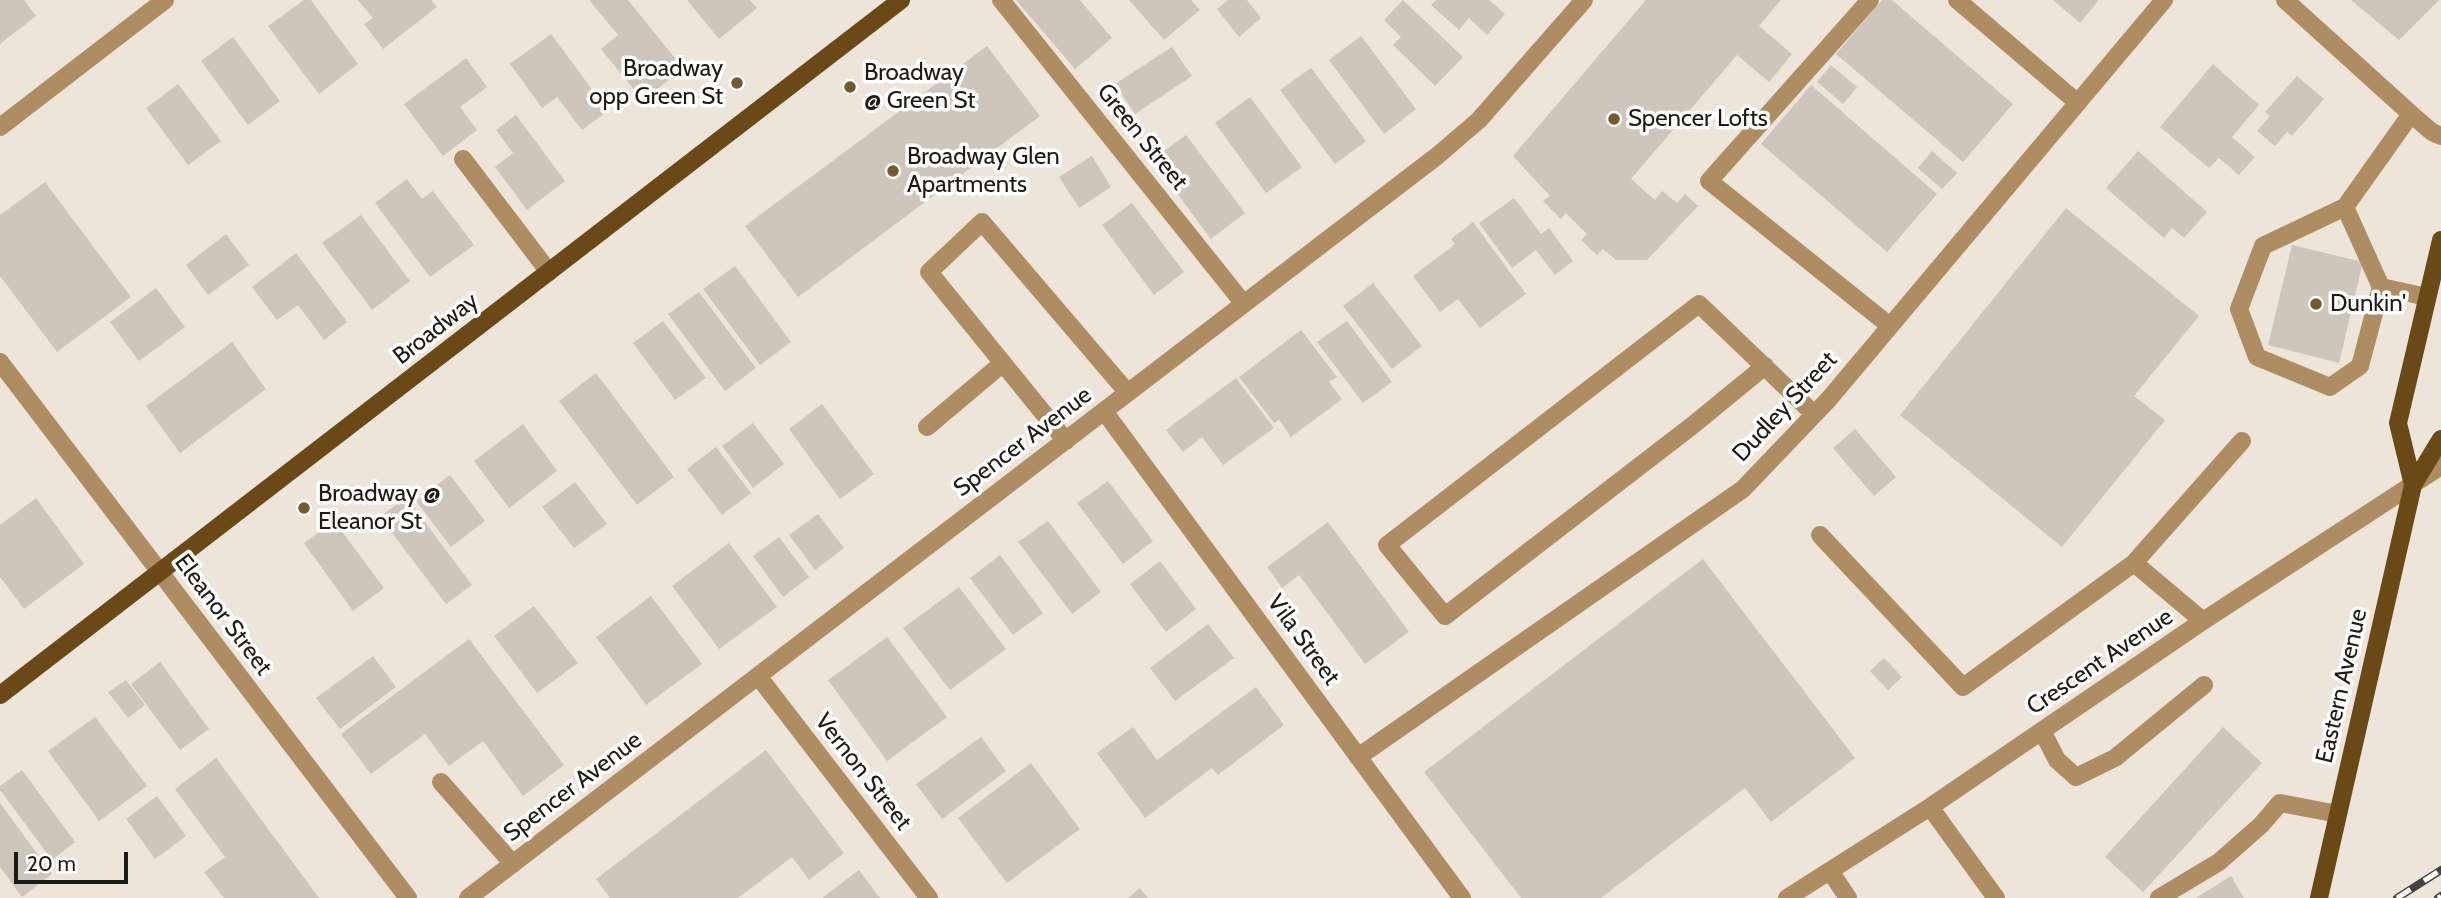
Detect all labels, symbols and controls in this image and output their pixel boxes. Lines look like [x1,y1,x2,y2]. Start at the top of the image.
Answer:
place label: Broadway opp Green St [589,55,723,111]
place label: Broadway @ Green St [864,59,975,115]
marker: Broadway opp Green St [729,75,745,91]
street label: Green Street [1090,78,1194,196]
marker: Broadway @ Green St [842,79,858,95]
place label: Spencer Lofts [1628,105,1768,133]
marker: Spencer Lofts [1606,111,1622,127]
place label: Broadway Glen Apartments [907,143,1060,199]
marker: Broadway Glen Apartments [885,163,901,179]
street label: Broadway [388,287,484,371]
place label: Dunkin' [2330,290,2406,318]
marker: Dunkin' [2308,296,2324,312]
street label: Dudley Street [1727,346,1843,468]
street label: Spencer Avenue [948,381,1098,503]
place label: Broadway @ Eleanor St [318,480,441,536]
marker: Broadway @ Eleanor St [296,500,312,516]
street label: Eleanor Street [168,549,278,681]
street label: Vila Street [1260,589,1346,691]
street label: Crescent Avenue [2022,603,2178,721]
street label: Eastern Avenue [2310,606,2374,766]
street label: Vernon Street [808,708,918,836]
street label: Spencer Avenue [498,726,648,848]
scale bar [18,838,131,882]
text: 20 m [27,851,76,876]

